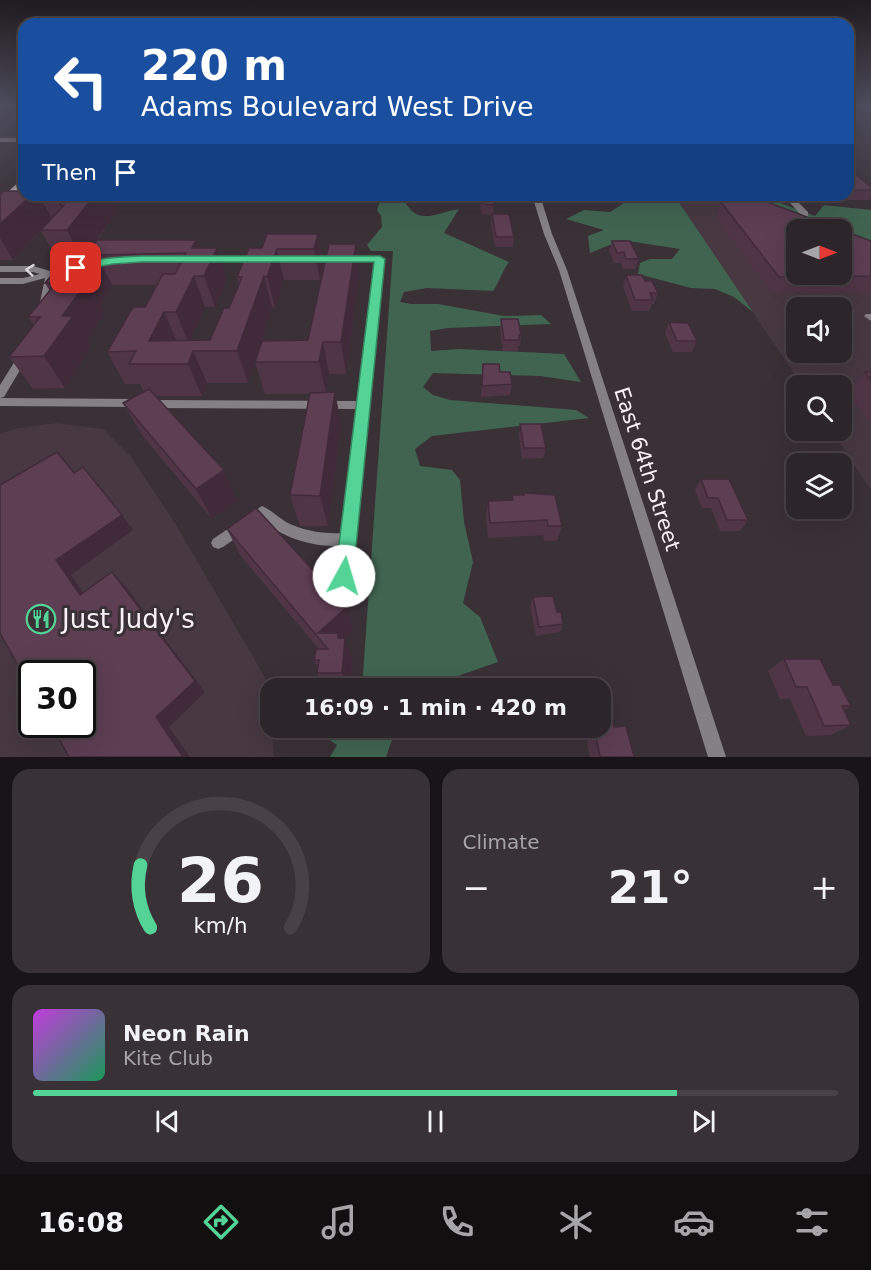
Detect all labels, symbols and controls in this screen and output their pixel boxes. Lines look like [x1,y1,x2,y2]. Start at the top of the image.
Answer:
text: 220 m [141,41,287,90]
icon: left [42,42,120,120]
text: Adams Boulevard West Drive [141,91,534,122]
icon: arrive [109,156,142,189]
text: Then [42,160,97,185]
north arrow [786,219,852,285]
map controls [786,219,852,519]
pin [50,242,101,293]
icon: arrive [59,251,92,284]
one-way arrow [25,264,34,277]
button: sound [786,297,852,363]
button: search [786,375,852,441]
street label: East 64th Street [609,384,685,554]
button: layers [786,453,852,519]
position arrow [312,544,376,608]
restaurant icon: Just Judy's [25,603,57,635]
place label: Just Judy's [60,604,195,634]
speed limit sign: 30 [18,660,96,738]
text: 16:09 · 1 min · 420 m [304,695,567,720]
text: Climate [463,830,539,854]
text: 26 [177,844,264,917]
text: 21° [608,861,693,914]
text: − [463,868,490,907]
text: + [810,868,838,907]
text: km/h [194,913,248,938]
text: Neon Rain [123,1021,250,1046]
text: Kite Club [123,1046,213,1070]
icon: previous [151,1105,184,1138]
icon: pause [419,1105,452,1138]
icon: next [687,1105,720,1138]
icon: directions [200,1201,242,1243]
icon: music [318,1201,360,1243]
icon: phone [436,1201,478,1243]
icon: climate [555,1201,597,1243]
icon: car [673,1201,715,1243]
icon: filters [791,1201,833,1243]
text: 16:08 [38,1207,124,1238]

